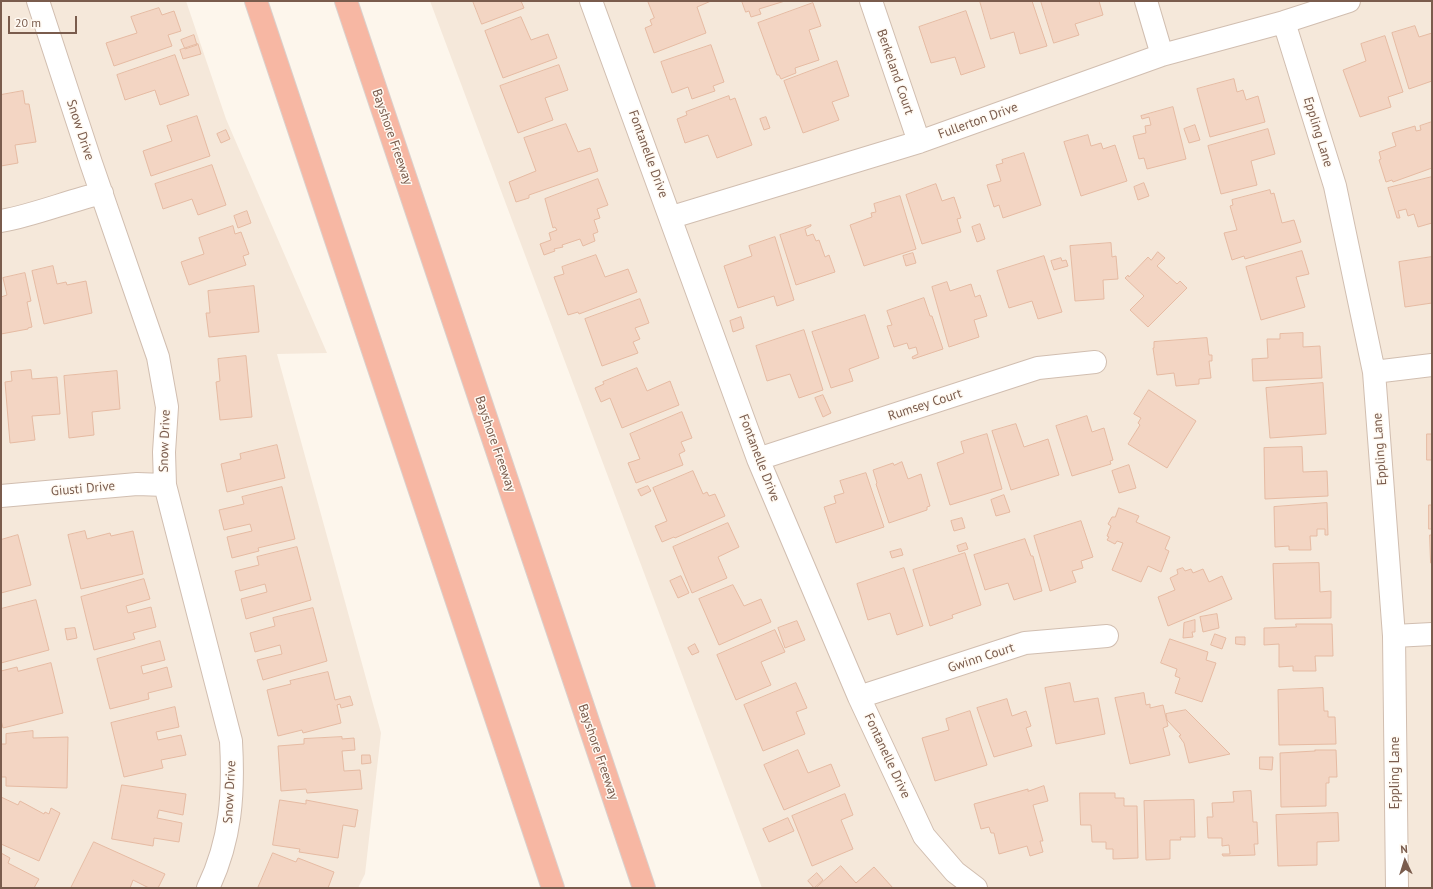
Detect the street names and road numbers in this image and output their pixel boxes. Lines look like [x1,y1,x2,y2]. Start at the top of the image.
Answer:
street label: Berkeland Court [873,27,917,117]
street label: Bayshore Freeway [368,87,416,187]
street label: Eppling Lane [1300,95,1336,169]
street label: Snow Drive [63,98,97,162]
street label: Fullerton Drive [936,99,1020,143]
street label: Fontanelle Drive [625,108,671,200]
street label: Rumsey Court [886,386,964,424]
street label: Bayshore Freeway [471,394,519,494]
street label: Snow Drive [156,409,174,473]
street label: Fontanelle Drive [735,412,783,504]
street label: Eppling Lane [1370,412,1390,486]
street label: Giusti Drive [50,478,116,500]
street label: Gwinn Court [946,640,1016,676]
street label: Bayshore Freeway [574,702,622,802]
street label: Fontanelle Drive [860,711,914,801]
street label: Eppling Lane [1387,737,1403,809]
street label: Snow Drive [221,760,239,824]

